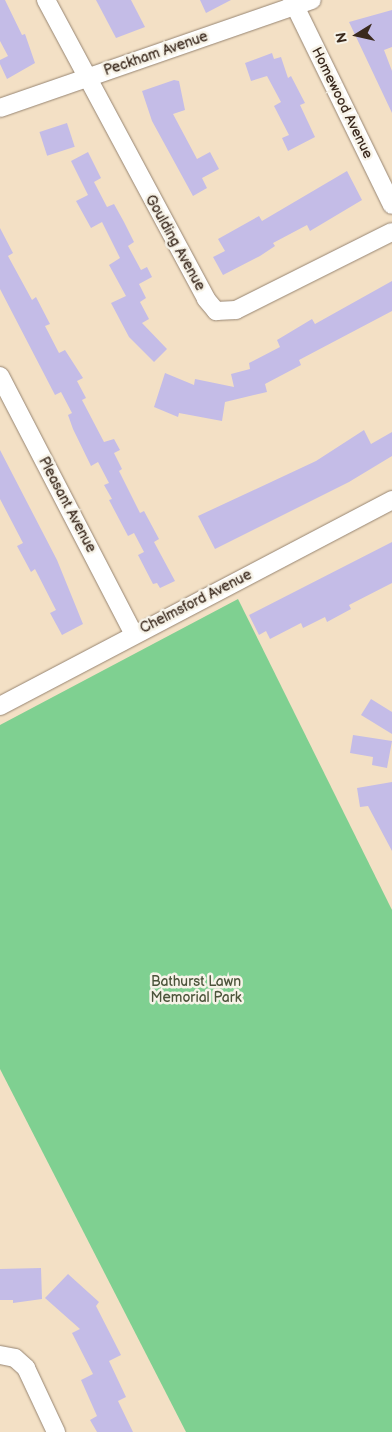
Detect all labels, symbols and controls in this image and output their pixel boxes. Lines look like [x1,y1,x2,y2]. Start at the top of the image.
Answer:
north arrow [332,10,382,60]
street label: Peckham Avenue [102,28,210,80]
text: N [332,31,351,44]
street label: Homewood Avenue [308,44,376,162]
street label: Goulding Avenue [142,192,208,294]
street label: Pleasant Avenue [35,454,99,556]
street label: Chelmsford Avenue [137,567,255,637]
park label: Bathurst Lawn Memorial Park [150,974,242,1006]

